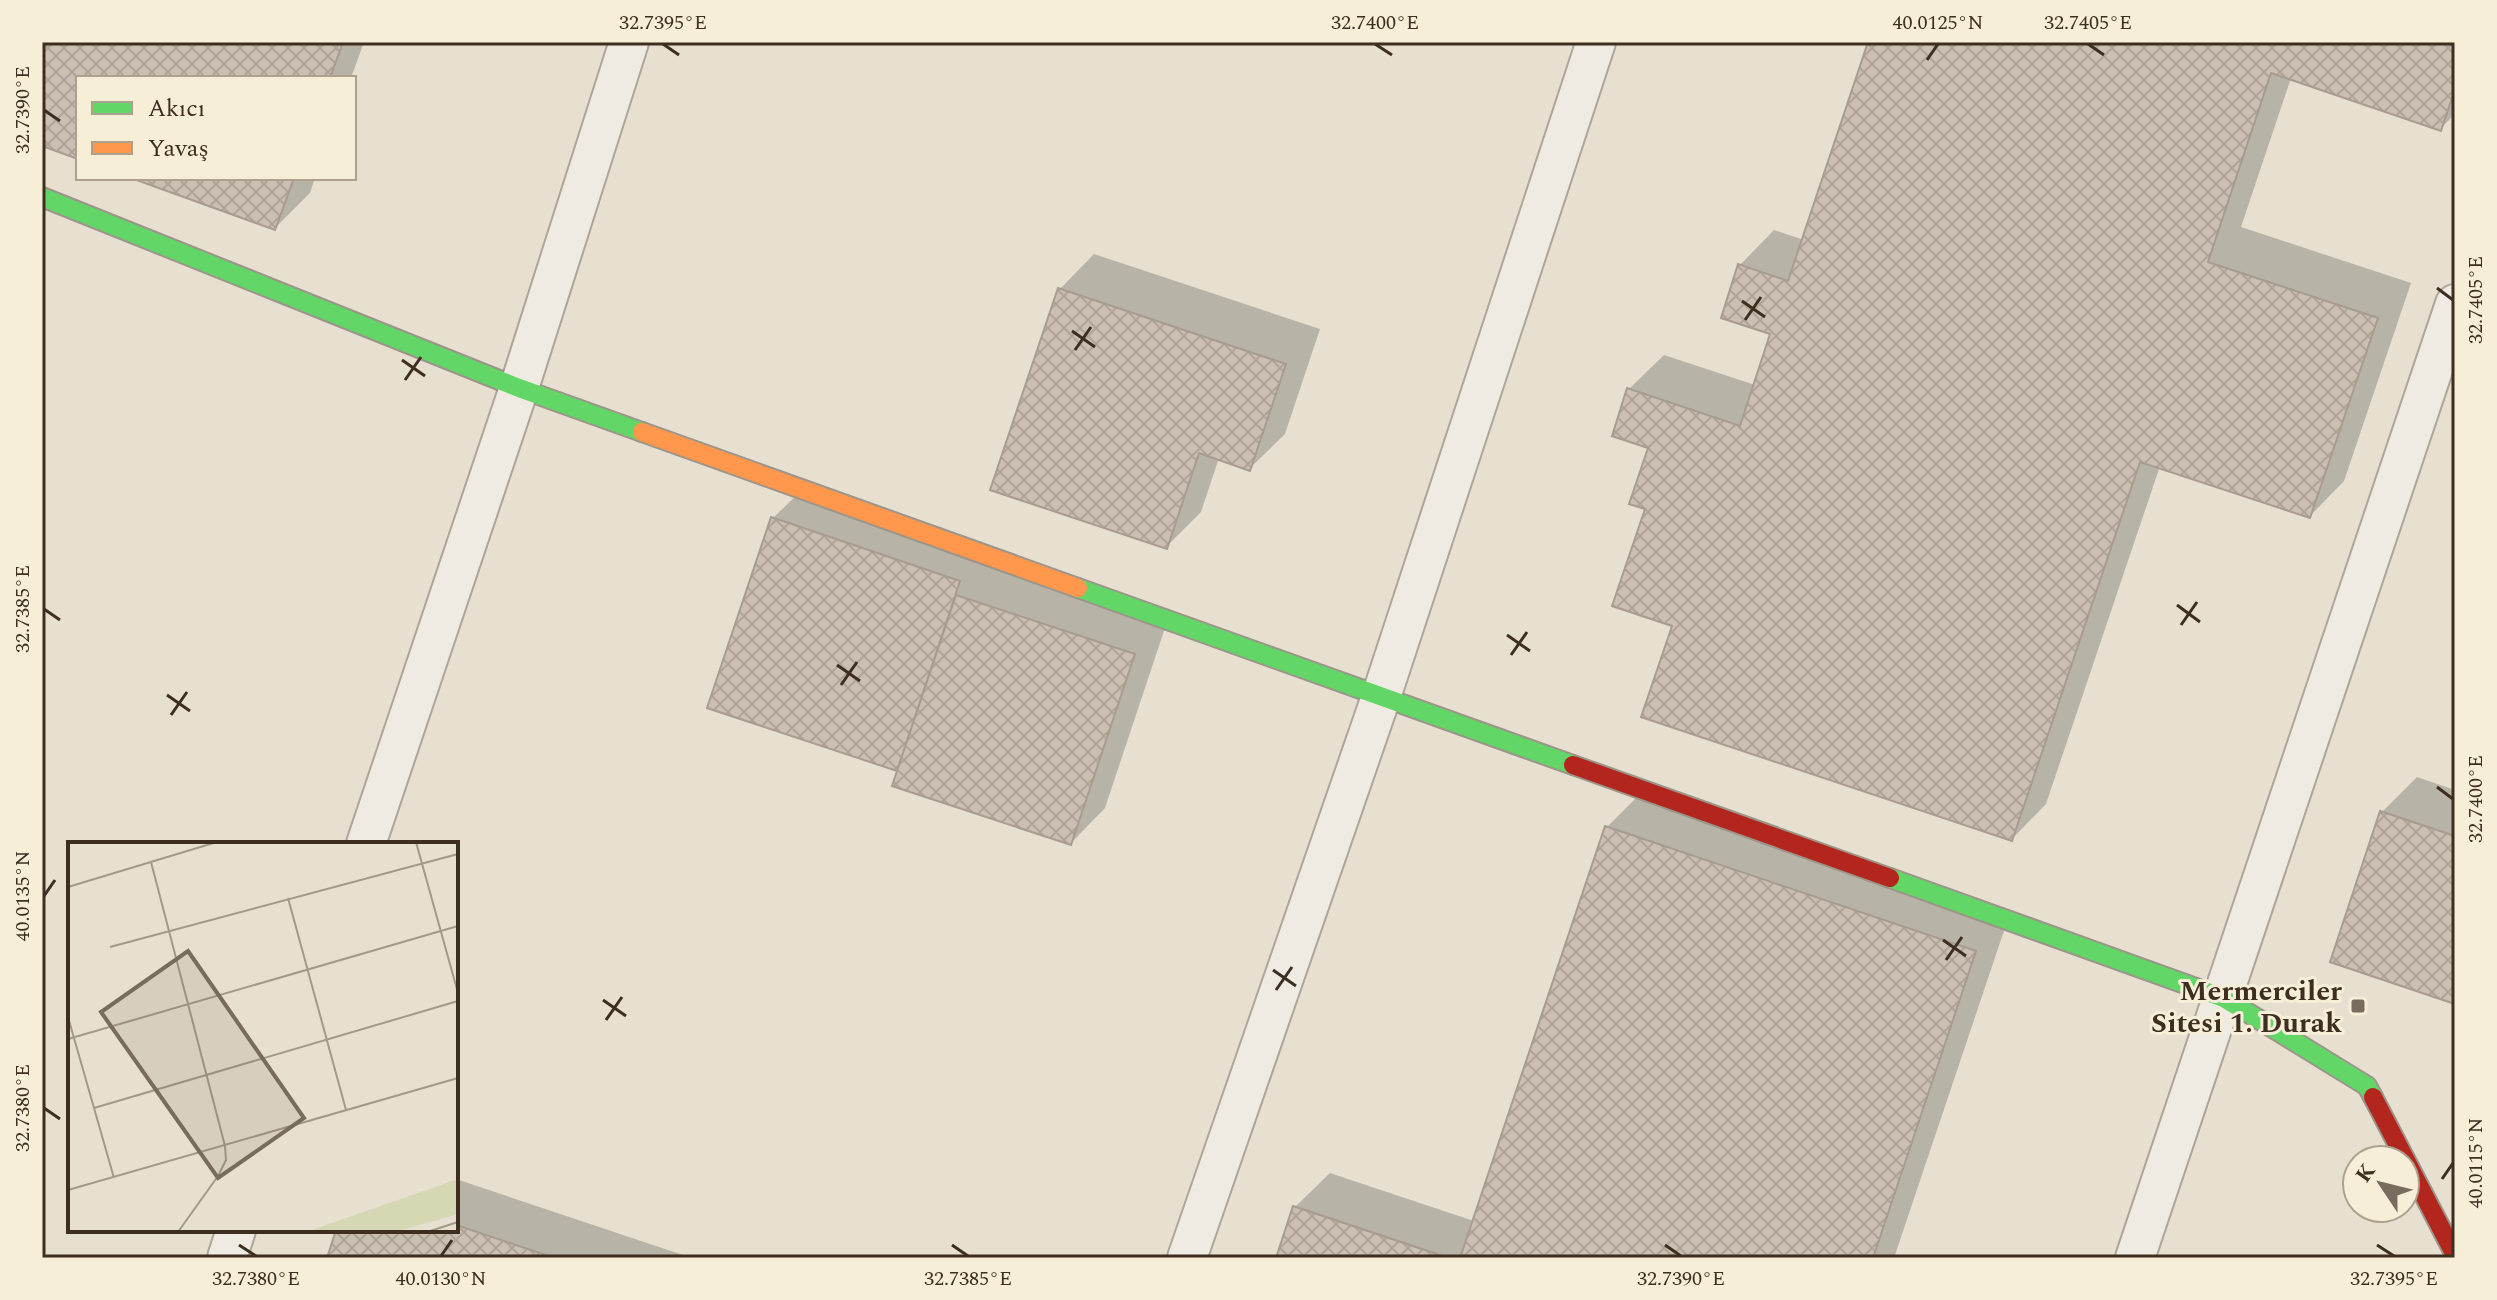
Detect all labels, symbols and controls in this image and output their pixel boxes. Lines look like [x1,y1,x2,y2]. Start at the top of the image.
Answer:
text: 32.7395°E [619,8,707,38]
text: 32.7400°E [1331,8,1419,38]
text: 40.0125°N [1893,8,1983,38]
text: 32.7405°E [2044,8,2132,38]
text: 32.7390°E [8,66,38,154]
legend [76,76,356,180]
text: Akıcı [148,91,205,127]
text: Yavaş [148,131,209,167]
text: 32.7405°E [2461,256,2491,344]
text: 32.7385°E [8,565,38,653]
text: 32.7400°E [2461,755,2491,843]
inset map [68,842,458,1232]
text: 40.0135°N [8,851,38,941]
place label: Mermerciler Sitesi 1. Durak [2151,970,2342,1045]
marker: Mermerciler Sitesi 1. Durak [2349,997,2367,1015]
text: 32.7380°E [8,1064,38,1152]
text: 40.0115°N [2461,1118,2491,1208]
north arrow [2341,1144,2421,1224]
text: K [2347,1157,2384,1190]
text: 32.7380°E [212,1264,300,1294]
text: 40.0130°N [396,1264,486,1294]
text: 32.7385°E [924,1264,1012,1294]
text: 32.7390°E [1637,1264,1725,1294]
text: 32.7395°E [2350,1264,2438,1294]

